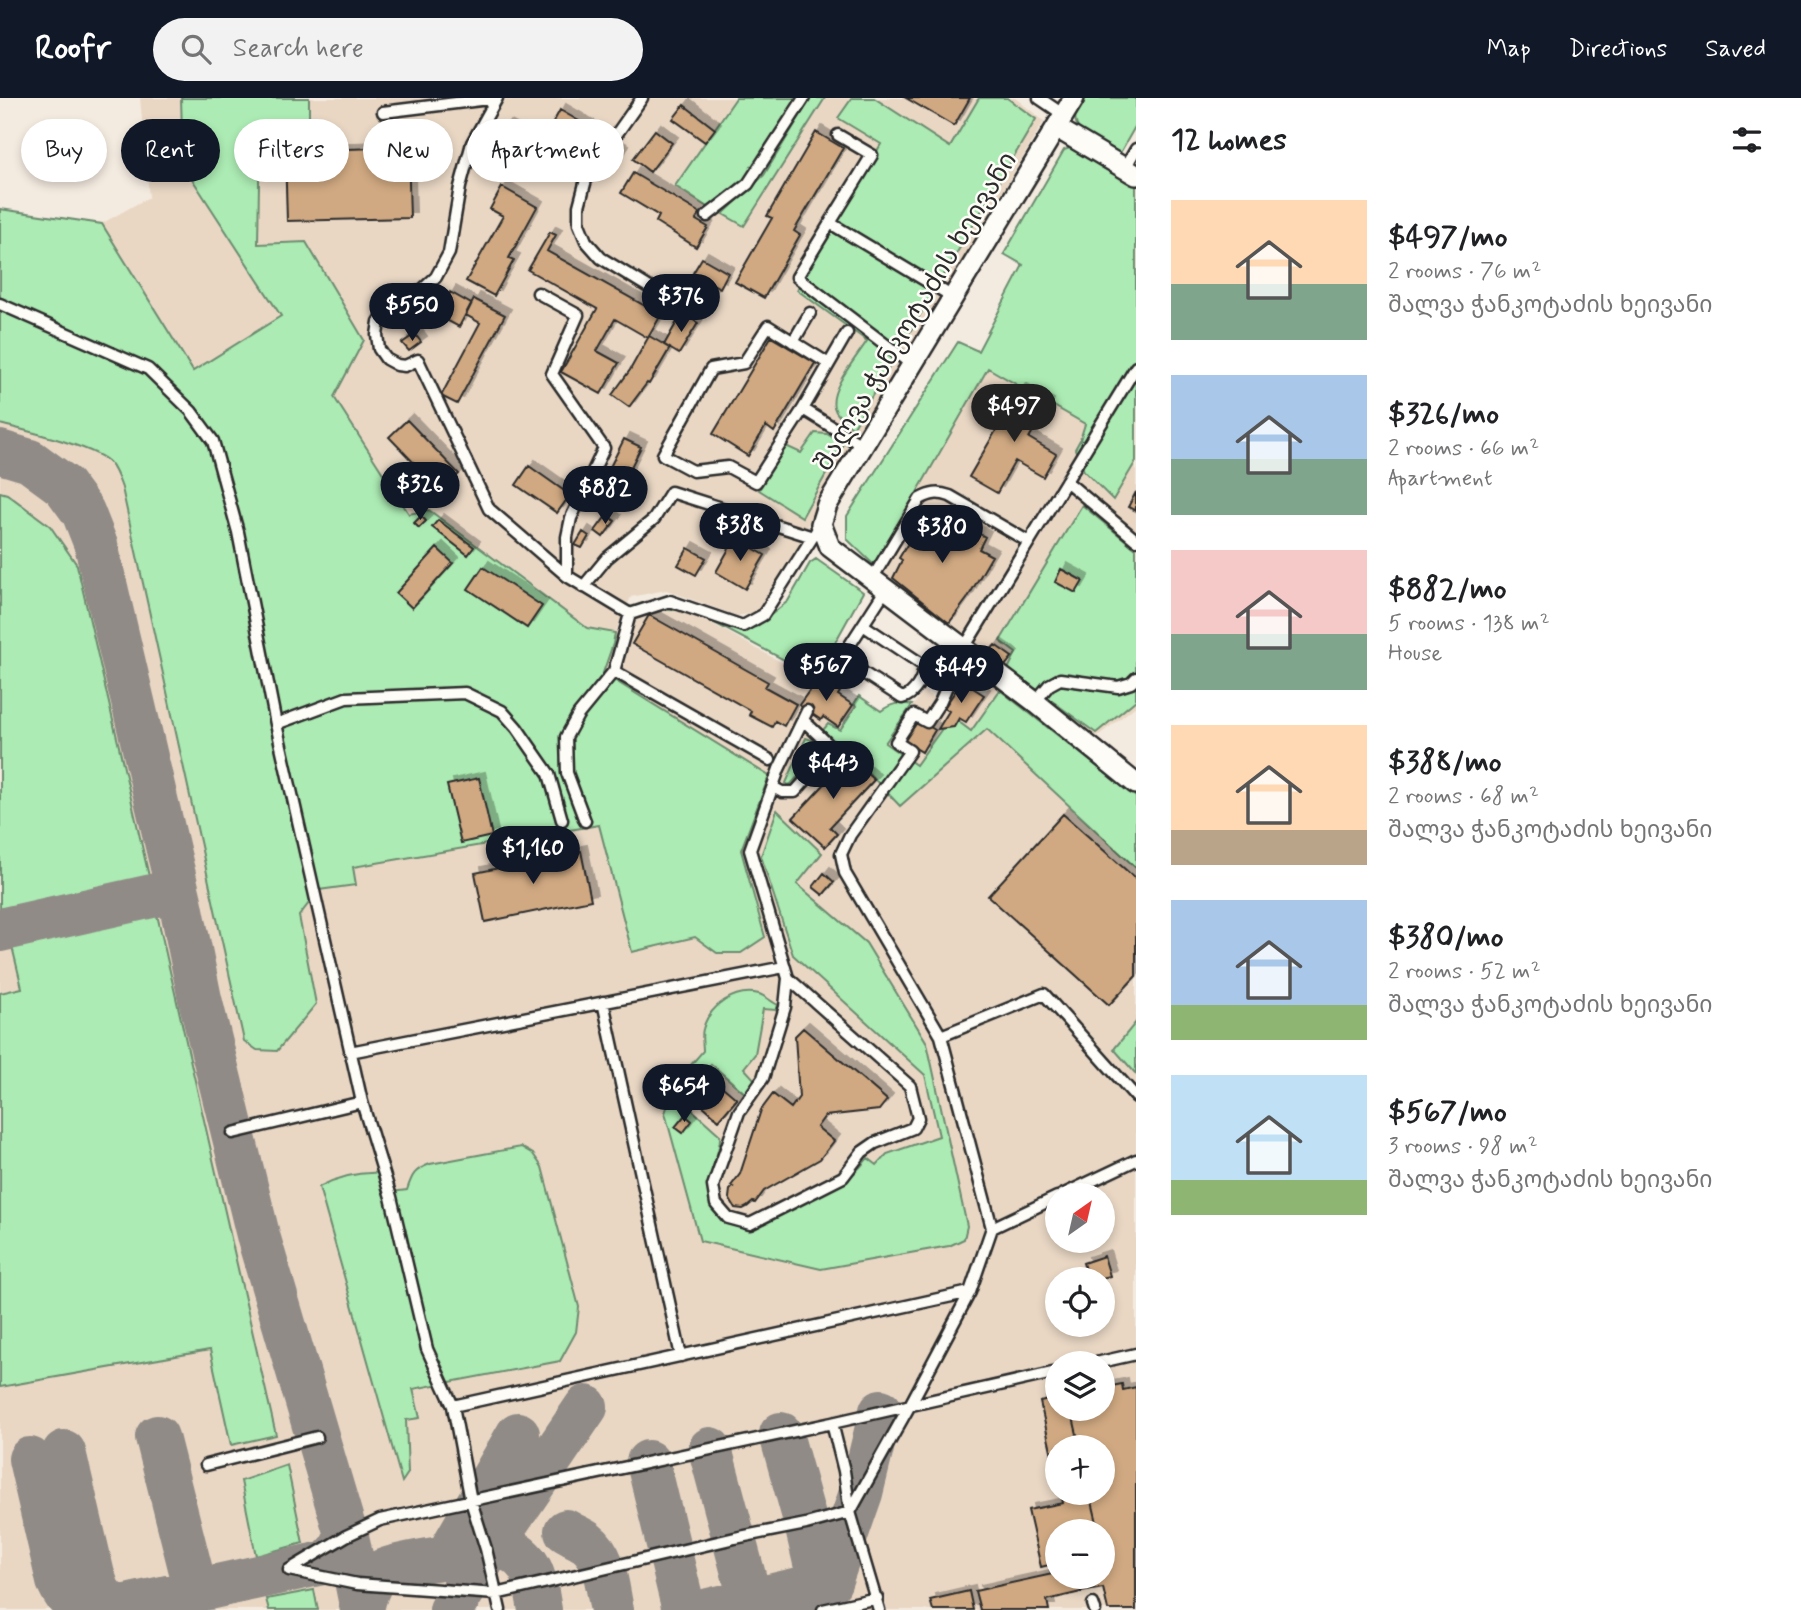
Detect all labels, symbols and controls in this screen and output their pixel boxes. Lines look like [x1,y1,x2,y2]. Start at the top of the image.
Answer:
search box [153,18,643,81]
text: Roofr [35,27,111,71]
icon: search [177,30,215,68]
text: Search here [233,32,364,66]
text: Map [1487,34,1531,65]
text: Directions [1569,34,1667,65]
text: Saved [1705,34,1766,65]
chip: Buy [21,119,107,182]
chip: Rent [121,119,220,182]
chip: Filters [234,119,349,182]
chip: New [363,119,453,182]
chip: Apartment [467,119,624,182]
text: 12 homes [1171,121,1287,160]
icon: filters [1728,121,1766,159]
street label: შალვა ჭანკოტაძის ხეივანი [808,146,1026,478]
text: $497/mo [1388,218,1508,257]
icon: home [1227,228,1311,312]
text: 2 rooms · 76 m² [1388,257,1541,287]
pin: $376 [640,274,722,334]
text: $376 [658,282,704,312]
pin: $550 [371,284,453,343]
text: $550 [385,291,439,321]
text: შალვა ჭანკოტაძის ხეივანი [1388,291,1713,321]
pin: $497 [973,384,1055,444]
text: $497 [987,392,1041,422]
text: $326/mo [1388,395,1499,434]
icon: home [1227,403,1311,487]
text: 2 rooms · 66 m² [1388,434,1539,464]
pin: $326 [379,462,461,522]
text: Apartment [1388,464,1493,494]
pin: $882 [564,466,646,526]
text: $326 [397,470,443,500]
text: $882 [579,474,631,504]
pin: $388 [699,504,781,563]
pin: $380 [901,505,983,565]
text: $388 [716,511,764,541]
text: $380 [917,513,967,543]
text: $882/mo [1388,570,1507,609]
icon: home [1227,578,1311,662]
text: 5 rooms · 138 m² [1388,609,1550,639]
text: House [1388,639,1442,669]
pin: $567 [785,644,867,703]
pin: $449 [920,646,1002,705]
text: $567 [800,651,852,681]
text: $449 [935,653,988,683]
pin: $443 [792,742,874,801]
text: $388/mo [1388,743,1502,782]
text: $443 [808,749,858,779]
icon: home [1227,753,1311,837]
text: 2 rooms · 68 m² [1388,782,1539,812]
text: შალვა ჭანკოტაძის ხეივანი [1388,816,1713,846]
pin: $1,160 [476,826,590,886]
text: $1,160 [502,834,564,864]
text: $380/mo [1388,918,1503,957]
icon: home [1227,928,1311,1012]
text: 2 rooms · 52 m² [1388,957,1541,987]
text: შალვა ჭანკოტაძის ხეივანი [1388,991,1713,1021]
pin: $654 [643,1065,725,1124]
text: $654 [658,1072,710,1102]
text: $567/mo [1388,1093,1507,1132]
icon: home [1227,1103,1311,1187]
text: 3 rooms · 98 m² [1388,1132,1538,1162]
text: შალვა ჭანკოტაძის ხეივანი [1388,1166,1713,1196]
north arrow [1045,1183,1115,1253]
map controls [1045,1183,1115,1589]
button: locate [1045,1267,1115,1337]
button: layers [1045,1351,1115,1421]
button: + [1045,1435,1115,1505]
button: − [1045,1519,1115,1589]

